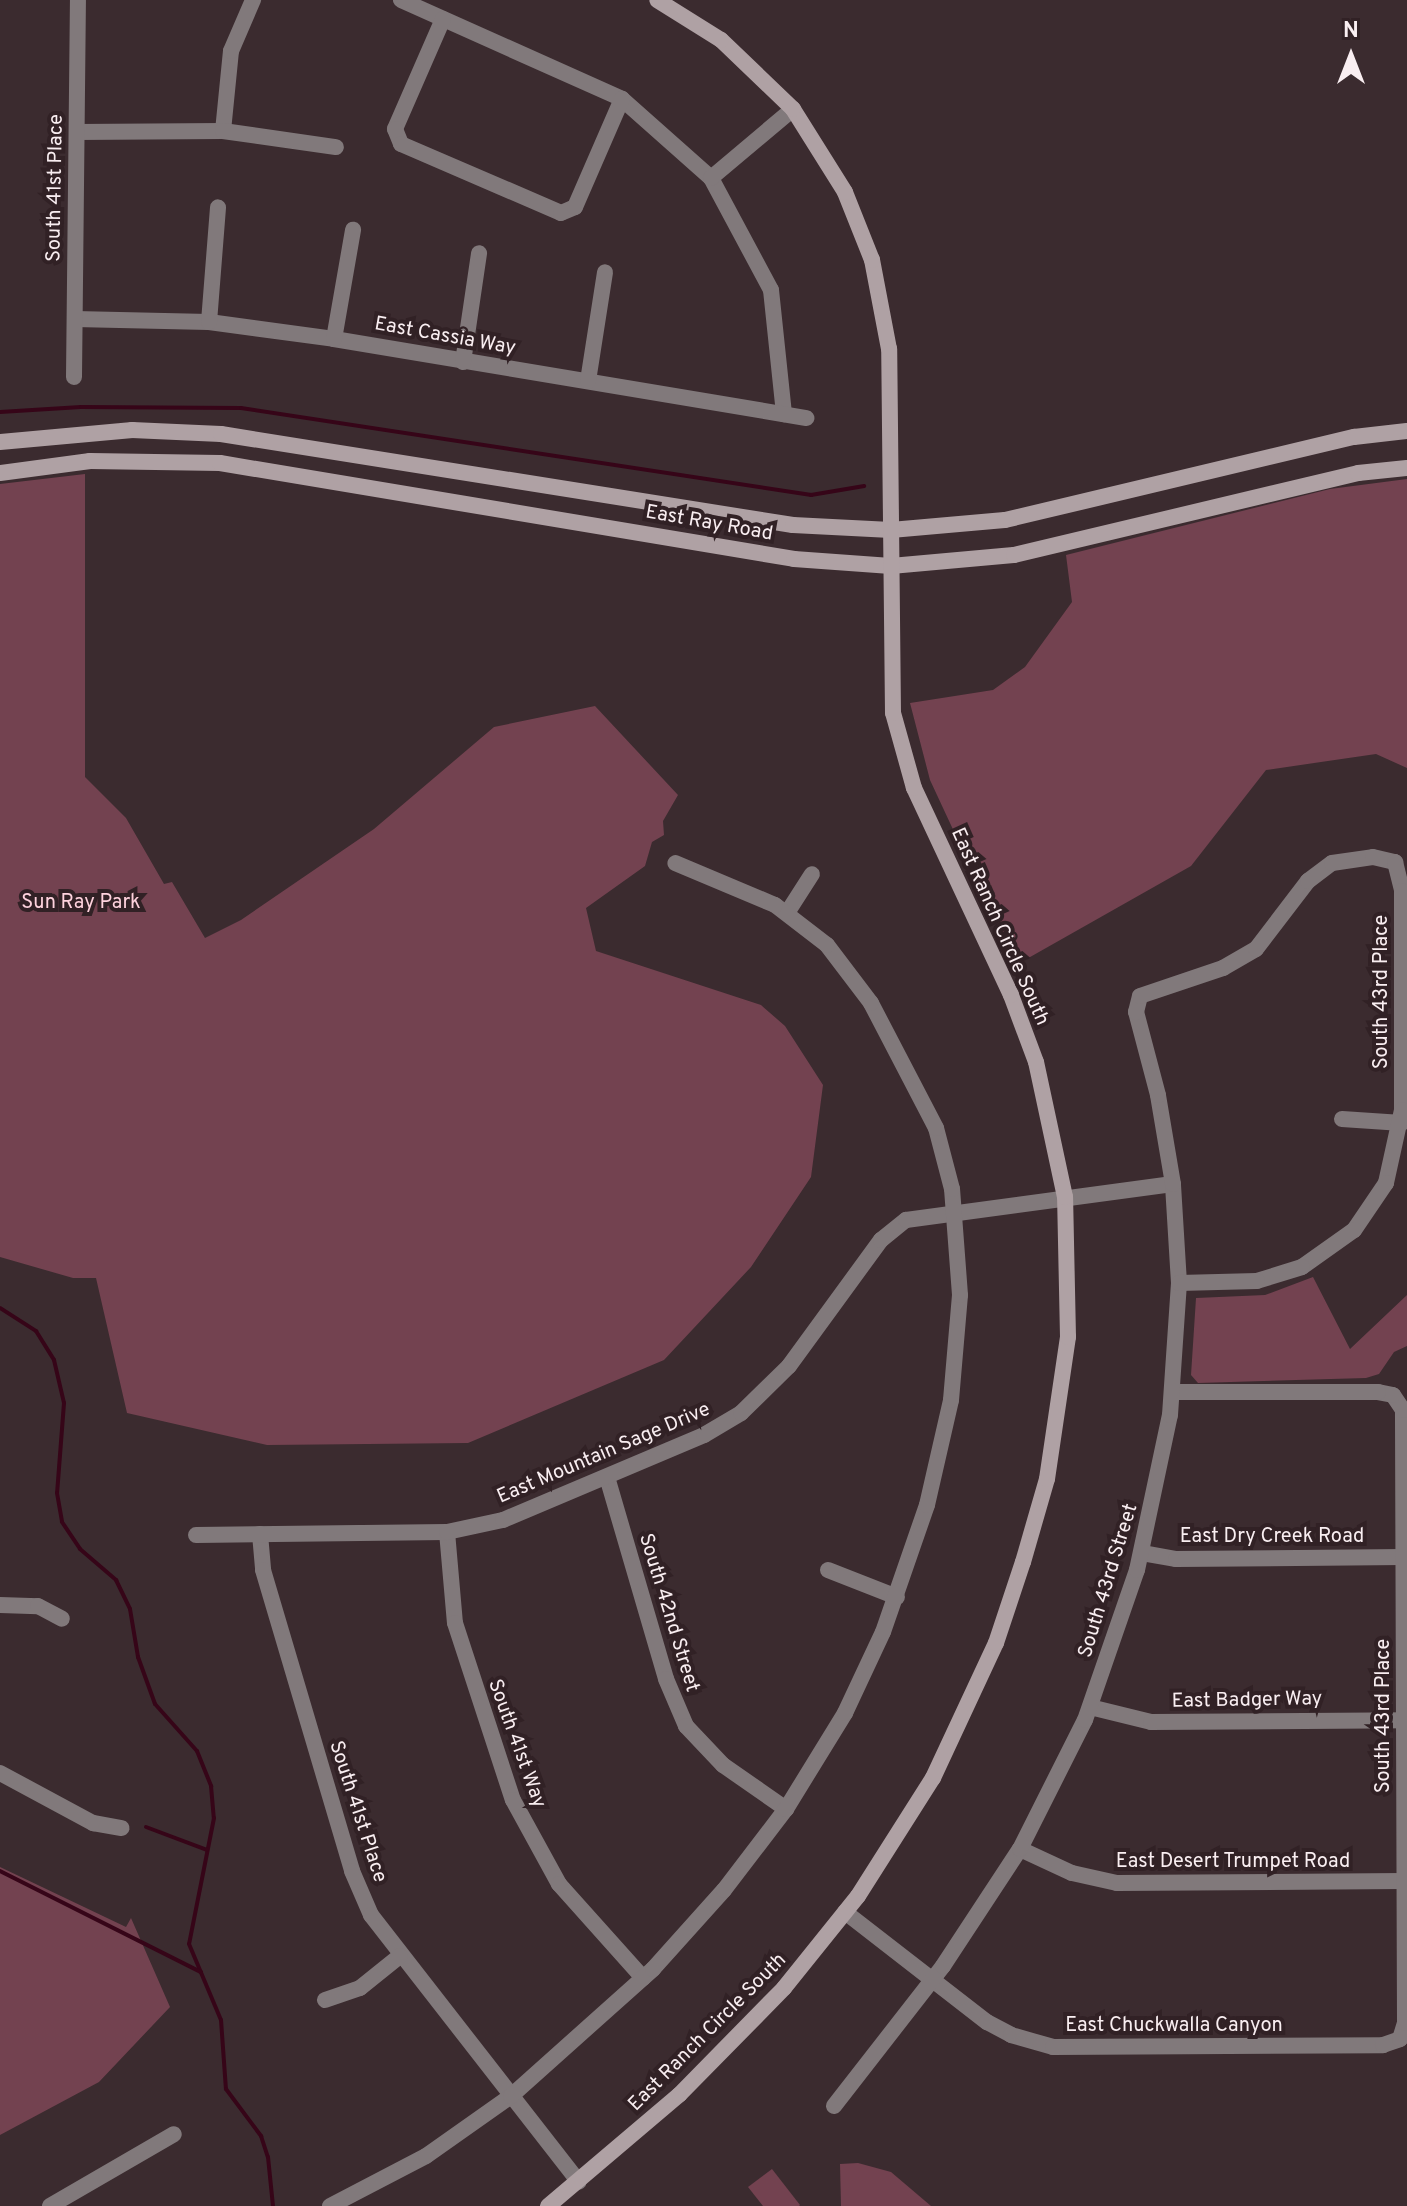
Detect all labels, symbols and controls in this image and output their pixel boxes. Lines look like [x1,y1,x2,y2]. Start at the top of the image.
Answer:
north arrow [1311,16,1391,96]
text: N [1343,18,1359,45]
street label: South 41st Place [43,114,69,262]
street label: East Cassia Way [372,313,518,361]
street label: East Ray Road [643,501,775,547]
street label: East Ranch Circle South [945,825,1053,1029]
park label: Sun Ray Park [21,891,141,915]
street label: South 43rd Place [1370,915,1394,1069]
street label: East Mountain Sage Drive [494,1398,714,1510]
street label: South 43rd Street [1074,1501,1144,1661]
street label: East Dry Creek Road [1180,1525,1364,1549]
street label: South 42nd Street [632,1531,704,1695]
street label: South 43rd Place [1372,1639,1396,1793]
street label: South 41st Way [482,1676,550,1812]
street label: East Badger Way [1171,1688,1323,1714]
street label: South 41st Place [323,1738,391,1886]
street label: East Desert Trumpet Road [1115,1850,1351,1874]
street label: East Ranch Circle South [624,1949,792,2117]
street label: East Chuckwalla Canyon [1065,2014,1283,2038]

